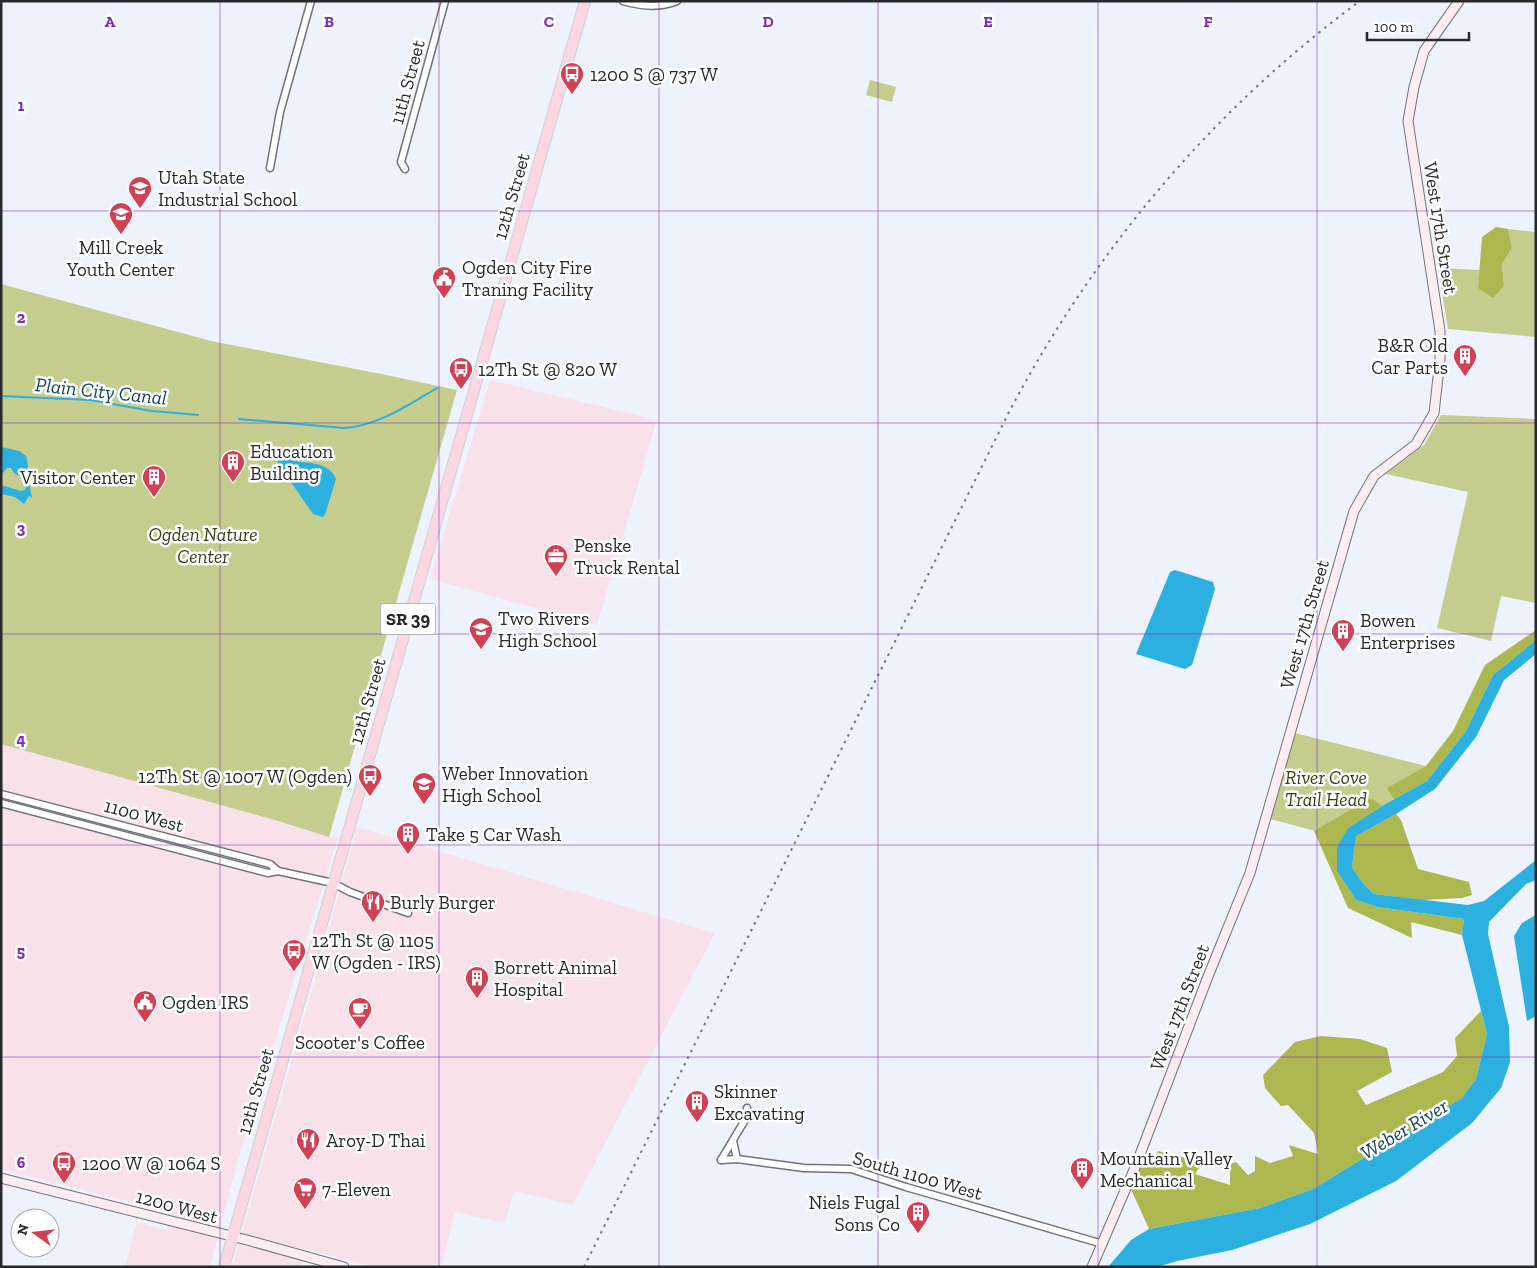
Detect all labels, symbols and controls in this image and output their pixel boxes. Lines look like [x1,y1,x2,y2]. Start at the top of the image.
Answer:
scale bar [1367,10,1470,42]
text: A [105,12,116,31]
text: B [324,12,334,31]
text: C [544,12,554,31]
text: D [762,12,774,31]
text: E [983,12,993,31]
text: F [1203,12,1213,31]
text: 100 m [1374,18,1413,36]
street label: 11th Street [385,37,430,127]
bus stop icon: 1200 S @ 737 W [559,61,585,95]
place label: 1200 S @ 737 W [590,63,718,86]
text: 1 [18,96,25,115]
street label: 12th Street [488,150,535,242]
street label: West 17th Street [1419,160,1462,296]
place label: Utah State Industrial School [158,166,297,211]
school or university icon: Utah State Industrial School [127,175,153,209]
school or university icon: Mill Creek Youth Center [108,201,134,235]
place label: Mill Creek Youth Center [66,236,175,281]
place label: Ogden City Fire Traning Facility [462,256,594,301]
public building icon: Ogden City Fire Traning Facility [431,265,457,299]
text: 2 [17,308,26,327]
place label: B&R Old Car Parts [1371,334,1449,379]
building icon: B&R Old Car Parts [1452,343,1478,377]
bus stop icon: 12Th St @ 820 W [448,356,474,390]
place label: 12Th St @ 820 W [478,358,617,381]
water label: Plain City Canal [34,372,168,410]
place label: Education Building [250,440,333,485]
building icon: Education Building [220,449,246,483]
building icon: Visitor Center [141,464,167,498]
place label: Visitor Center [19,466,136,489]
text: 3 [17,519,26,538]
park label: Ogden Nature Center [148,523,258,568]
place label: Penske Truck Rental [574,534,680,579]
office icon: Penske Truck Rental [543,543,569,577]
street label: West 17th Street [1275,557,1334,691]
road number: SR 39 [380,604,436,634]
place label: Two Rivers High School [498,607,597,652]
place label: Bowen Enterprises [1360,609,1455,654]
school or university icon: Two Rivers High School [468,616,494,650]
building icon: Bowen Enterprises [1330,618,1356,652]
street label: 12th Street [344,655,391,747]
text: 4 [16,730,26,749]
place label: Weber Innovation High School [442,762,588,807]
bus stop icon: 12Th St @ 1007 W (Ogden) [357,763,383,797]
place label: 12Th St @ 1007 W (Ogden) [138,765,352,788]
park label: River Cove Trail Head [1285,766,1367,811]
school or university icon: Weber Innovation High School [411,771,437,805]
street label: 1100 West [102,794,186,837]
building icon: Take 5 Car Wash [395,821,421,855]
place label: Take 5 Car Wash [426,823,561,846]
restaurant icon: Burly Burger [360,889,386,923]
place label: Burly Burger [390,891,496,914]
place label: 12Th St @ 1105 W (Ogden - IRS) [312,929,441,974]
bus stop icon: 12Th St @ 1105 W (Ogden - IRS) [281,938,307,972]
street label: West 17th Street [1145,941,1214,1074]
text: 5 [17,942,25,961]
place label: Borrett Animal Hospital [494,956,617,1001]
building icon: Borrett Animal Hospital [464,965,490,999]
public building icon: Ogden IRS [132,989,158,1023]
place label: Ogden IRS [162,991,249,1014]
cafe icon: Scooter's Coffee [347,996,373,1030]
place label: Scooter's Coffee [295,1031,425,1054]
street label: 12th Street [232,1045,279,1137]
place label: Skinner Excavating [714,1080,805,1125]
building icon: Skinner Excavating [684,1089,710,1123]
water label: Weber River [1356,1093,1452,1164]
restaurant icon: Aroy-D Thai [295,1127,321,1161]
place label: Aroy-D Thai [326,1129,425,1152]
street label: South 1100 West [850,1146,985,1205]
place label: Mountain Valley Mechanical [1100,1147,1233,1192]
bus stop icon: 1200 W @ 1064 S [51,1150,77,1184]
place label: 1200 W @ 1064 S [82,1152,221,1175]
text: 6 [17,1153,26,1172]
building icon: Mountain Valley Mechanical [1069,1156,1095,1190]
supermarket icon: 7-Eleven [292,1176,318,1210]
place label: 7-Eleven [322,1178,391,1201]
street label: 1200 West [133,1185,220,1228]
place label: Niels Fugal Sons Co [808,1191,900,1236]
building icon: Niels Fugal Sons Co [905,1200,931,1234]
north arrow [10,1208,60,1258]
text: N [13,1222,33,1237]

